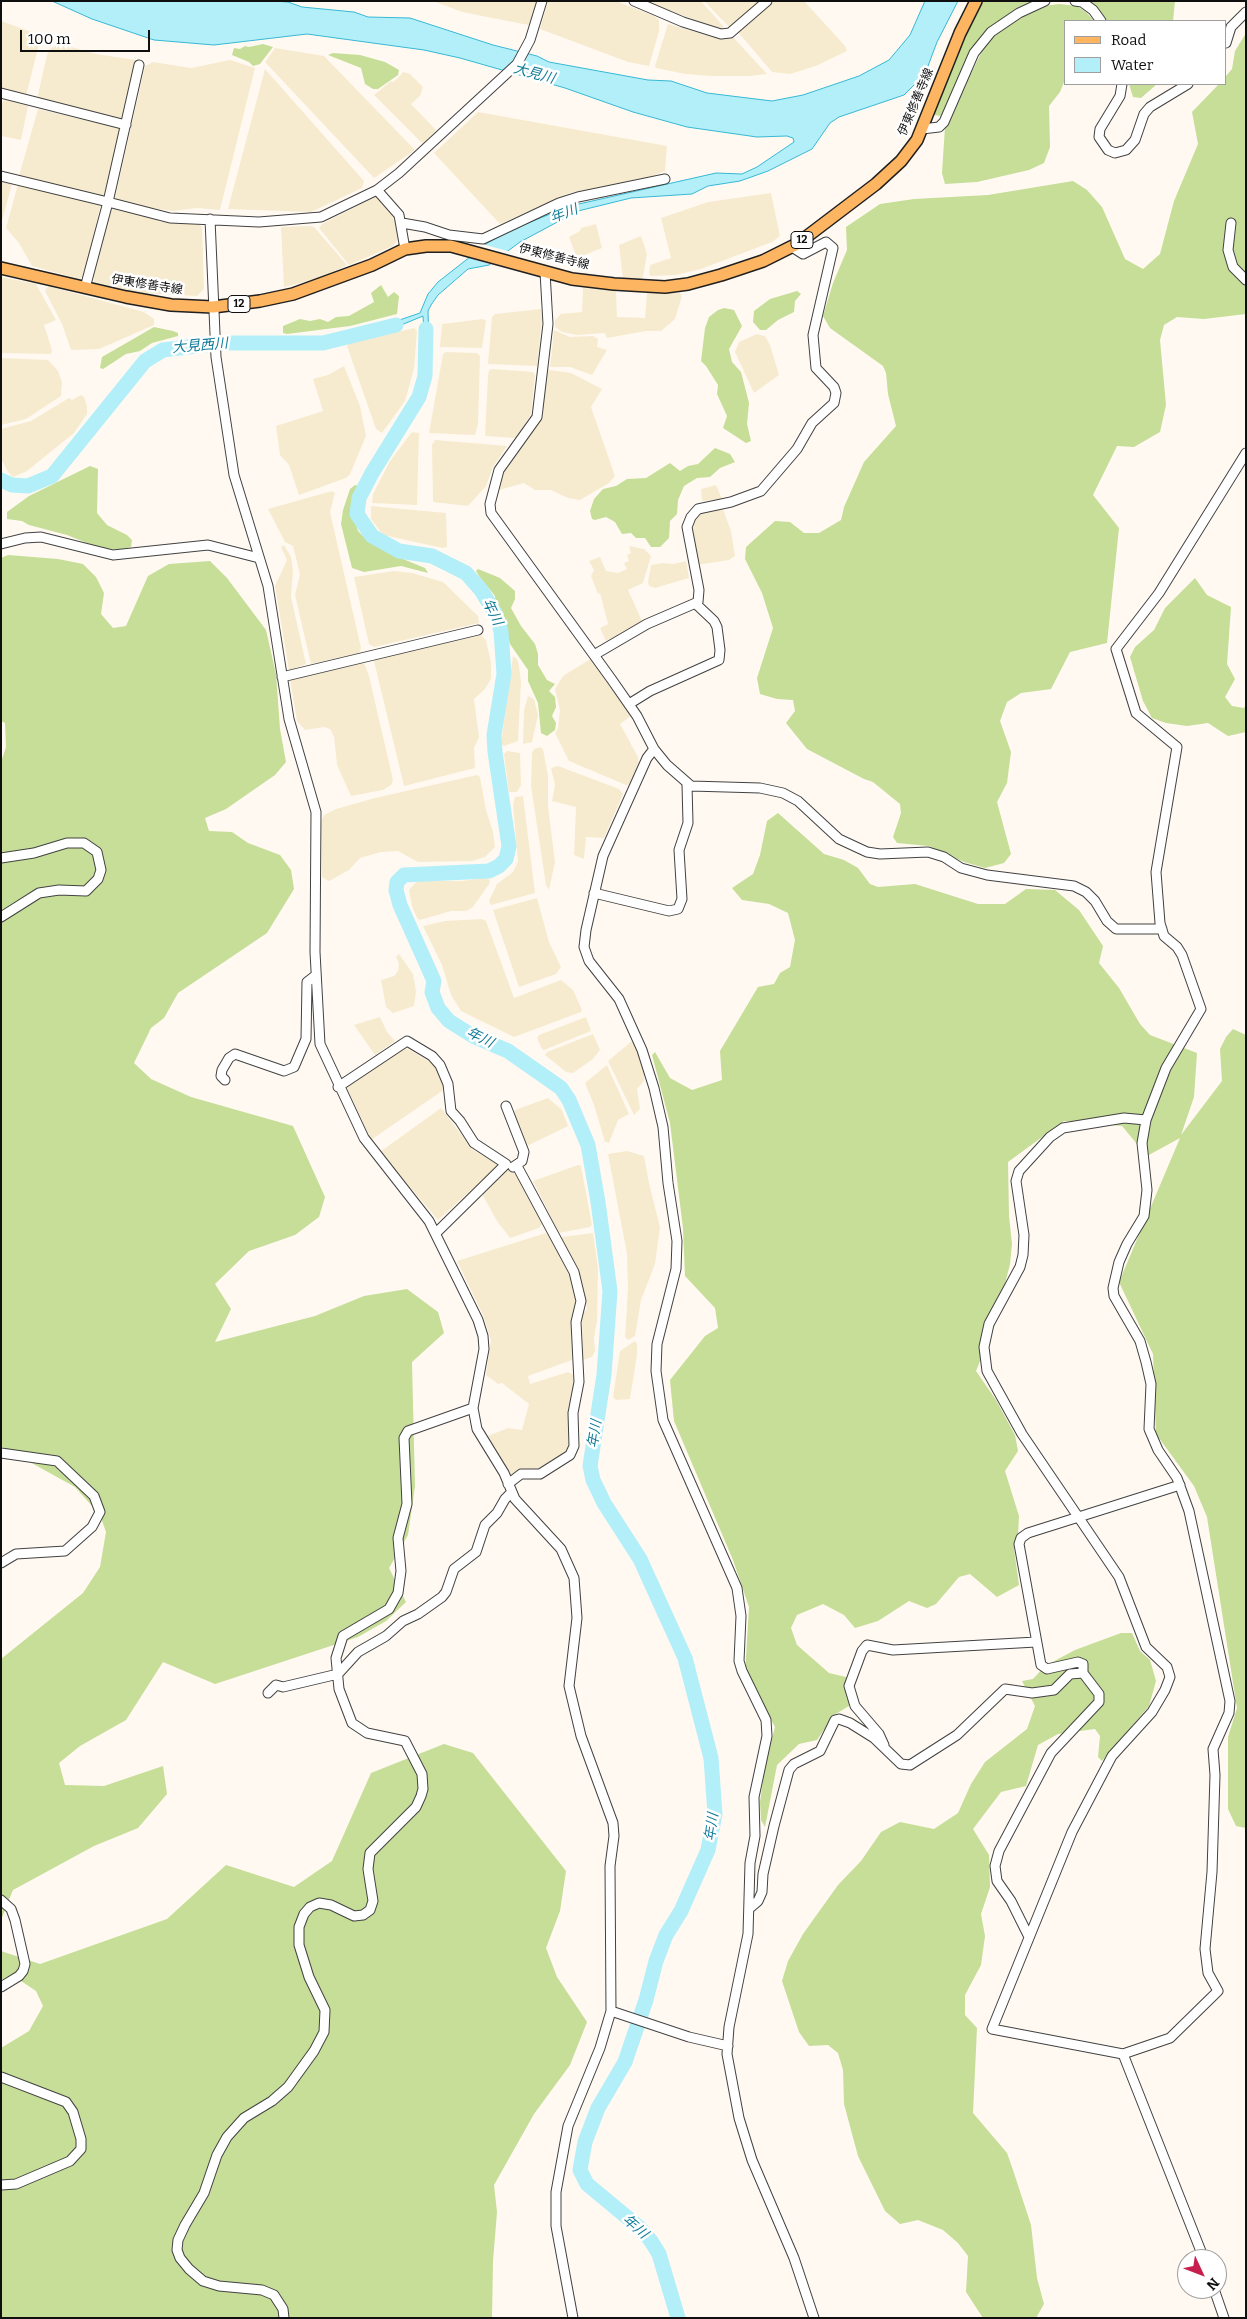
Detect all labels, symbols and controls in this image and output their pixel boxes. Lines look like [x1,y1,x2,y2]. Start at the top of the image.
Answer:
scale bar [22,20,152,52]
legend [1064,20,1227,85]
text: 100 m [28,30,71,48]
text: Road [1111,31,1146,49]
text: Water [1111,56,1153,74]
water label: 大見川 [512,60,556,88]
street label: 伊東修善寺線 [895,66,937,138]
water label: 年川 [548,201,580,227]
road number: 12 [791,232,813,248]
street label: 伊東修善寺線 [517,241,591,273]
street label: 伊東修善寺線 [110,272,184,298]
road number: 12 [228,296,250,312]
water label: 大見西川 [171,335,229,357]
water label: 年川 [478,596,506,628]
water label: 年川 [464,1024,496,1052]
water label: 年川 [585,1419,605,1449]
water label: 年川 [702,1812,722,1842]
water label: 年川 [619,2211,651,2243]
north arrow [1177,2249,1227,2299]
text: N [1203,2274,1223,2294]

